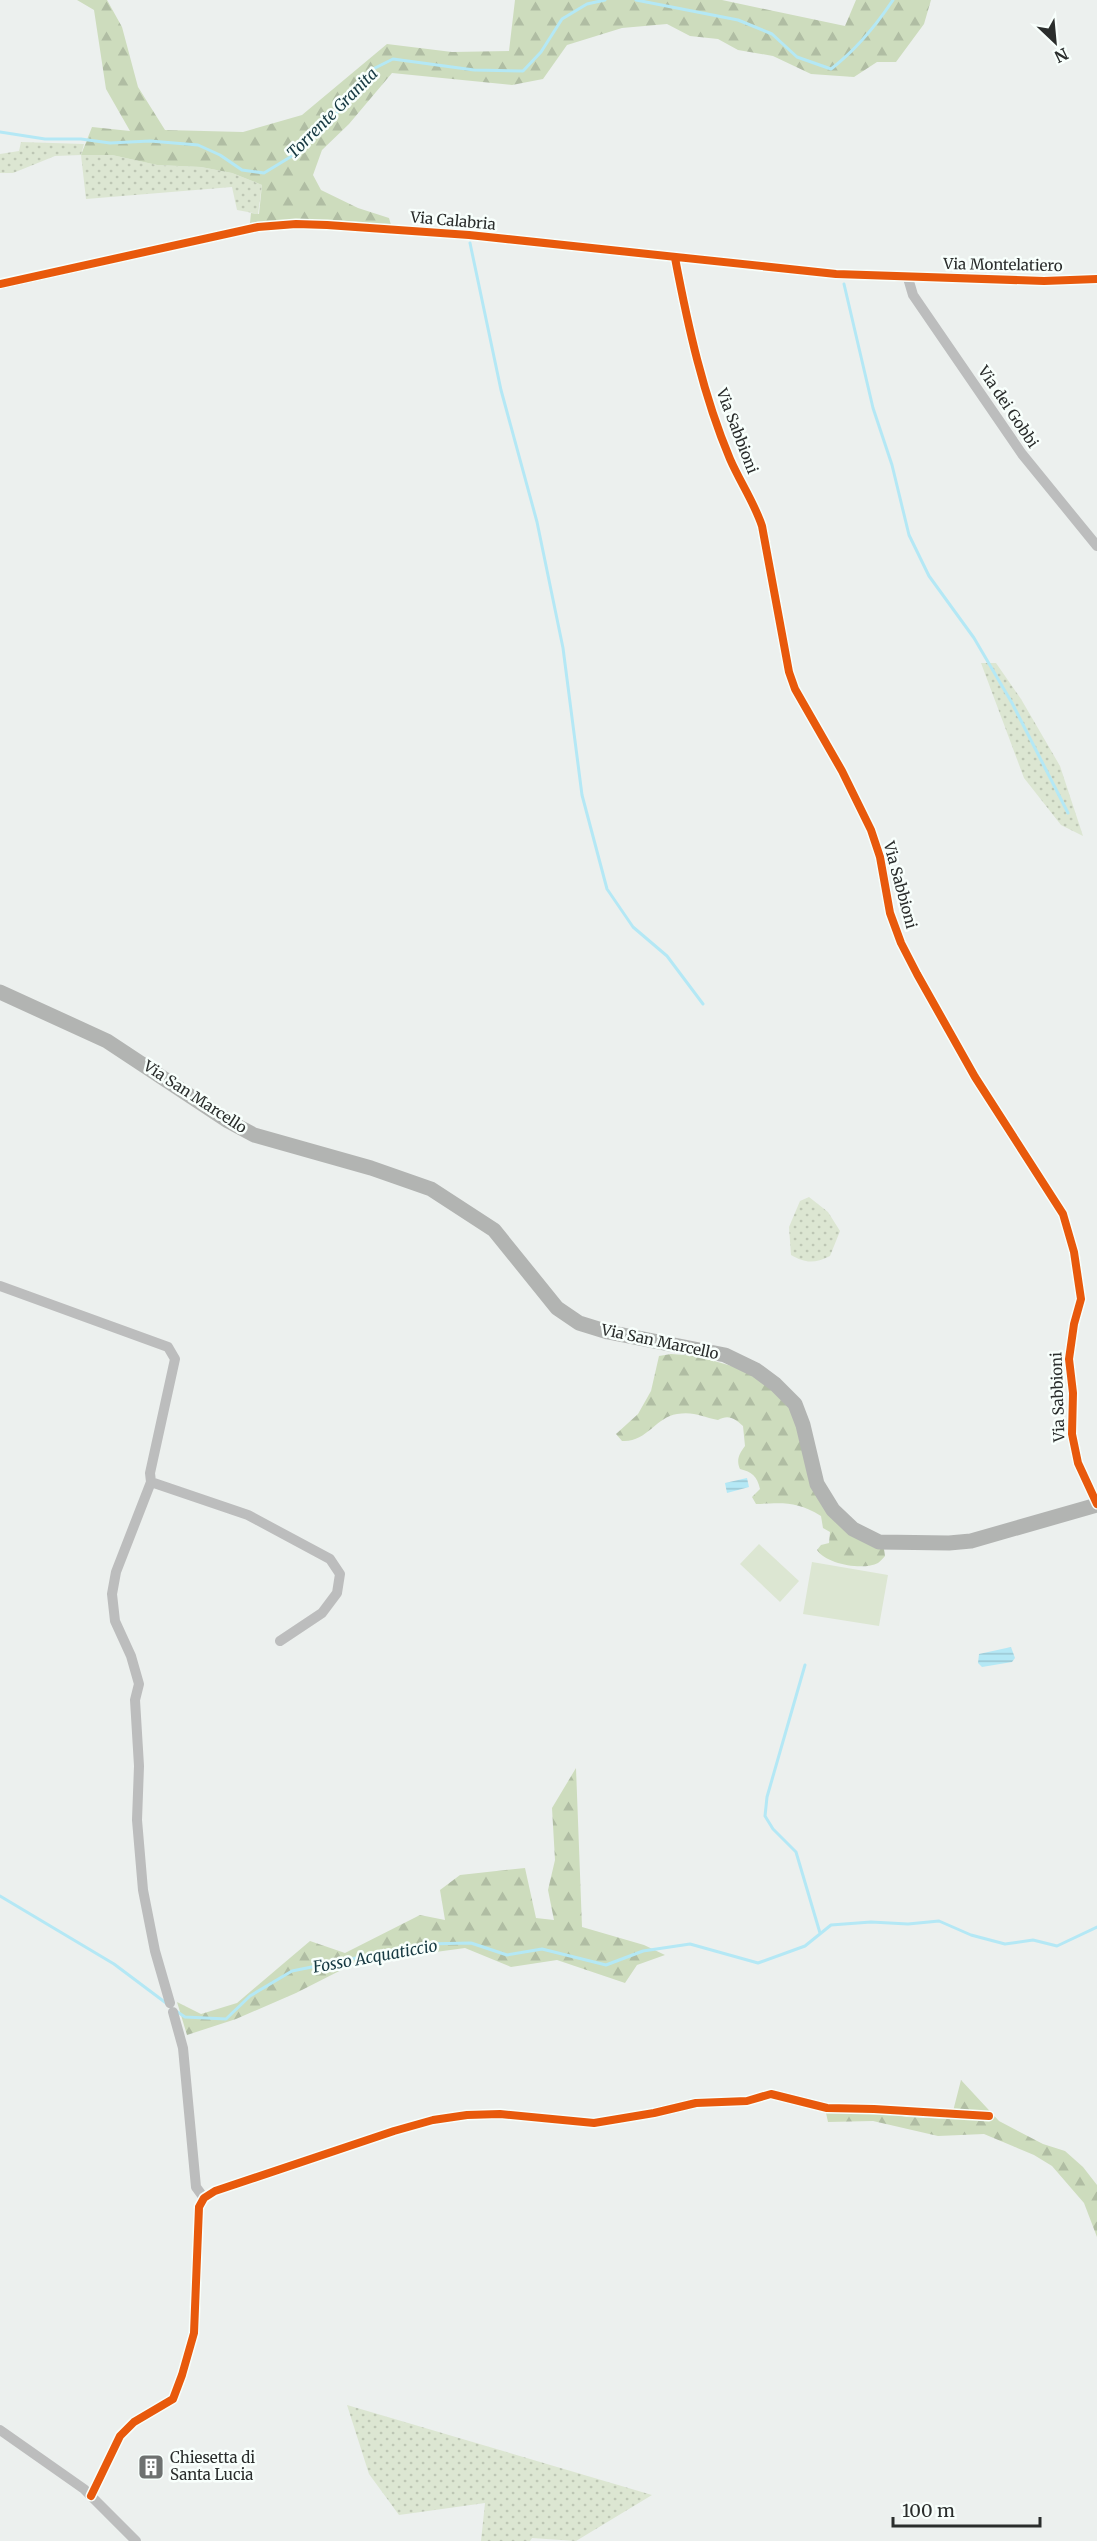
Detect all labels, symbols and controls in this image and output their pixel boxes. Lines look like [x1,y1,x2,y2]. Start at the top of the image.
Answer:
north arrow [1025,12,1085,72]
text: N [1051,44,1072,67]
water label: Torrente Granita [283,64,381,162]
street label: Via Calabria [409,207,496,234]
street label: Via Montelatiero [942,254,1063,275]
street label: Via dei Gobbi [974,361,1043,451]
street label: Via Sabbioni [712,385,762,476]
street label: Via Sabbioni [879,838,921,931]
street label: Via San Marcello [139,1056,251,1137]
street label: Via San Marcello [599,1320,721,1363]
street label: Via Sabbioni [1046,1352,1069,1443]
water label: Fosso Acquaticcio [310,1935,439,1977]
place label: Chiesetta di Santa Lucia [170,2448,255,2484]
building icon: Chiesetta di Santa Lucia [136,2452,166,2482]
scale bar [893,2490,1040,2528]
text: 100 m [902,2499,955,2522]

